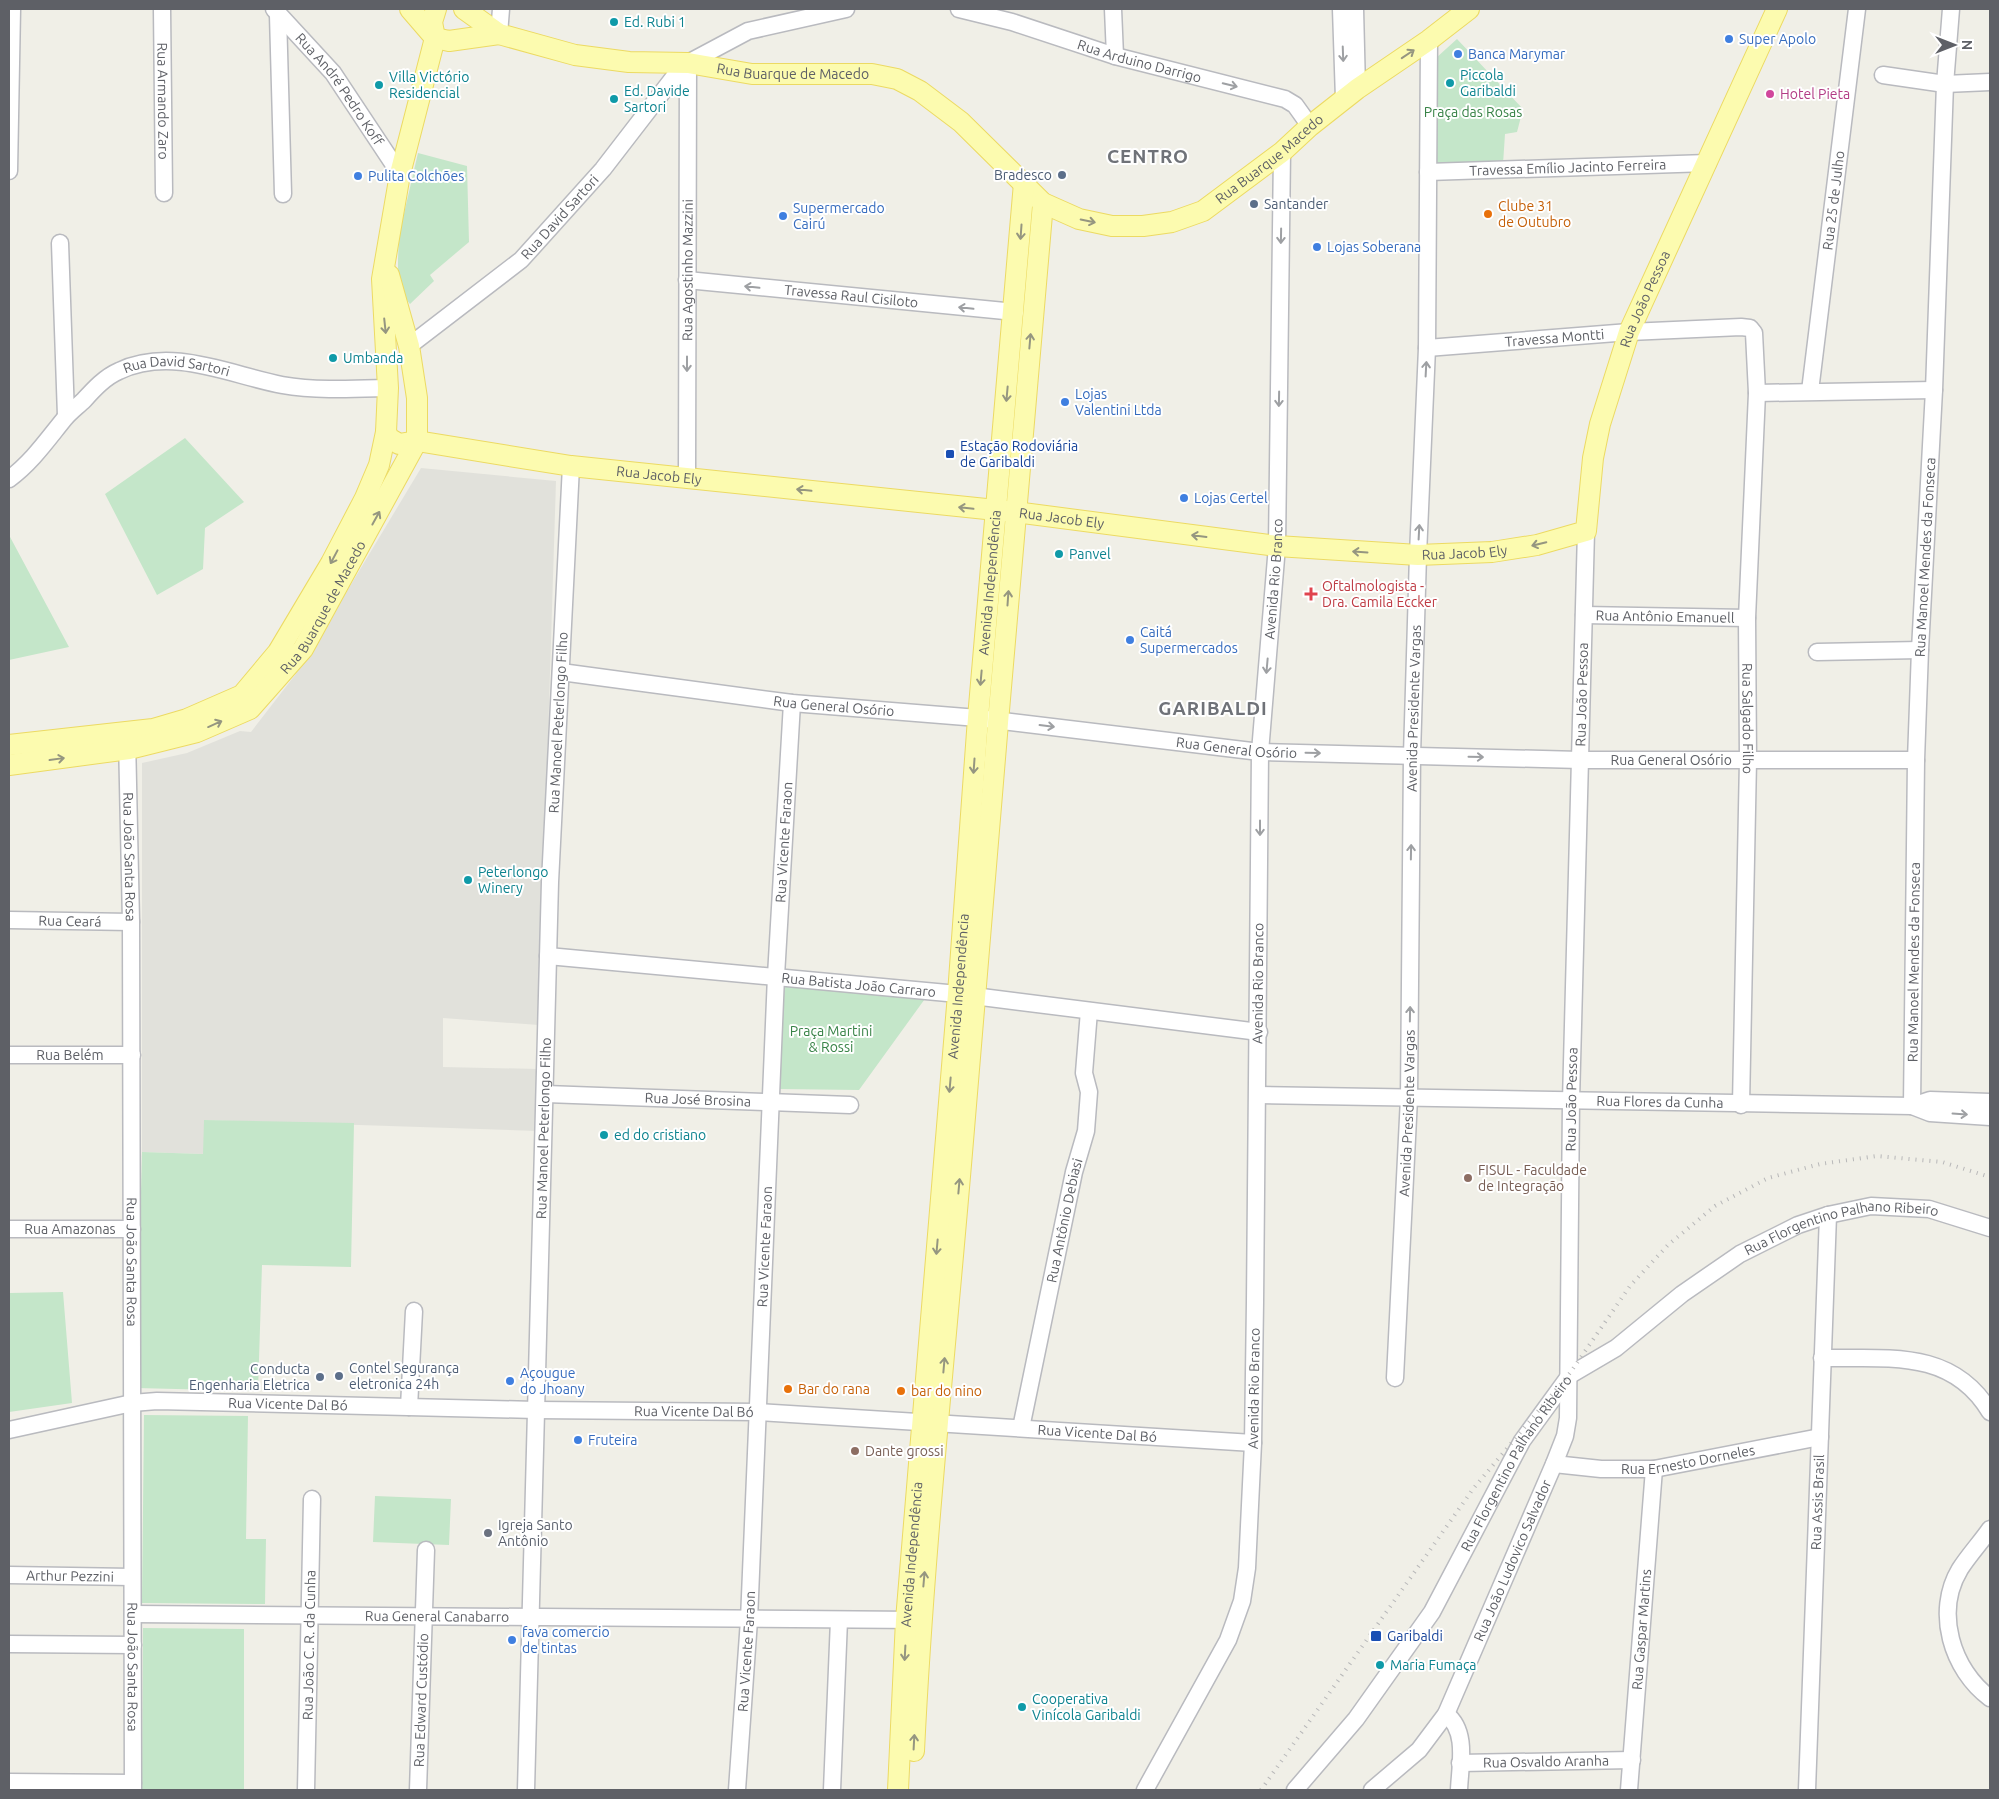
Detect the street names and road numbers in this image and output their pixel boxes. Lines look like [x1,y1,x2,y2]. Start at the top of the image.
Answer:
street label: Rua André Pedro Koff [292,30,387,149]
street label: Rua Arduino Darrigo [1075,36,1203,86]
street label: Rua Armando Zaro [154,42,172,160]
street label: Rua Buarque de Macedo [715,60,869,82]
street label: Rua Buarque Macedo [1212,111,1326,207]
street label: Rua 25 de Julho [1819,150,1847,251]
street label: Travessa Emílio Jacinto Ferreira [1469,156,1667,179]
street label: Rua David Sartori [518,172,602,263]
street label: Rua Agostinho Mazzini [679,199,696,341]
street label: Rua João Pessoa [1617,248,1673,349]
street label: Travessa Raul Cisiloto [783,282,919,311]
street label: Travessa Montti [1504,326,1605,350]
street label: Rua David Sartori [121,353,232,379]
street label: Rua Manoel Mendes da Fonseca [1912,457,1938,657]
street label: Rua Jacob Ely [615,463,703,488]
street label: Rua Jacob Ely [1018,505,1105,532]
street label: Avenida Independência [975,509,1004,656]
street label: Avenida Rio Branco [1261,518,1285,640]
street label: Rua Buarque de Macedo [277,538,369,677]
street label: Rua Jacob Ely [1421,542,1509,563]
street label: Rua Antônio Emanuell [1595,607,1735,626]
street label: Avenida Presidente Vargas [1404,625,1424,792]
street label: Rua Manoel Peterlongo Filho [545,631,571,814]
street label: Rua João Pessoa [1572,642,1591,747]
street label: Rua Salgado Filho [1739,663,1756,774]
street label: Rua General Osório [772,693,895,719]
street label: Rua General Osório [1175,734,1297,761]
street label: Rua General Osório [1610,752,1732,768]
street label: Rua Vicente Faraon [772,781,795,903]
street label: Rua João Santa Rosa [120,792,139,922]
street label: Rua Manoel Mendes da Fonseca [1905,862,1923,1062]
street label: Rua Ceará [38,912,102,930]
street label: Avenida Independência [945,913,972,1060]
street label: Avenida Rio Branco [1249,923,1266,1044]
street label: Rua Batista João Carraro [781,970,937,1000]
street label: Avenida Presidente Vargas [1396,1030,1418,1197]
street label: Rua Manoel Peterlongo Filho [533,1037,554,1219]
street label: Rua Belém [36,1047,104,1063]
street label: Rua João Pessoa [1563,1047,1580,1152]
street label: Rua José Brosina [644,1090,751,1109]
street label: Rua Flores da Cunha [1596,1093,1724,1111]
street label: Rua Antônio Debiasi [1043,1156,1086,1284]
street label: Rua Vicente Faraon [754,1186,775,1308]
street label: Rua João Santa Rosa [124,1197,140,1327]
street label: Rua Florgentino Palhano Ribeiro [1742,1198,1941,1259]
street label: Rua Amazonas [24,1221,116,1237]
street label: Avenida Rio Branco [1245,1328,1263,1449]
street label: Rua Florgentino Palhano Ribeiro [1457,1372,1575,1554]
street label: Rua Vicente Dal Bó [228,1395,348,1414]
street label: Rua Vicente Dal Bó [634,1403,754,1420]
street label: Rua Vicente Dal Bó [1037,1422,1157,1445]
street label: Rua Ernesto Dorneles [1621,1442,1756,1477]
street label: Rua Assis Brasil [1808,1454,1827,1550]
street label: Rua João Ludovico Salvador [1470,1477,1555,1644]
street label: Avenida Independência [898,1481,925,1628]
street label: Arthur Pezzini [26,1567,114,1585]
street label: Rua Gaspar Martins [1629,1568,1654,1691]
street label: Rua João C. R. da Cunha [299,1570,319,1720]
street label: Rua Vicente Faraon [735,1590,758,1712]
street label: Rua João Santa Rosa [125,1602,141,1732]
street label: Rua General Canabarro [365,1608,509,1625]
street label: Rua Edward Custódio [411,1633,431,1767]
street label: Rua Osvaldo Aranha [1483,1752,1609,1771]

